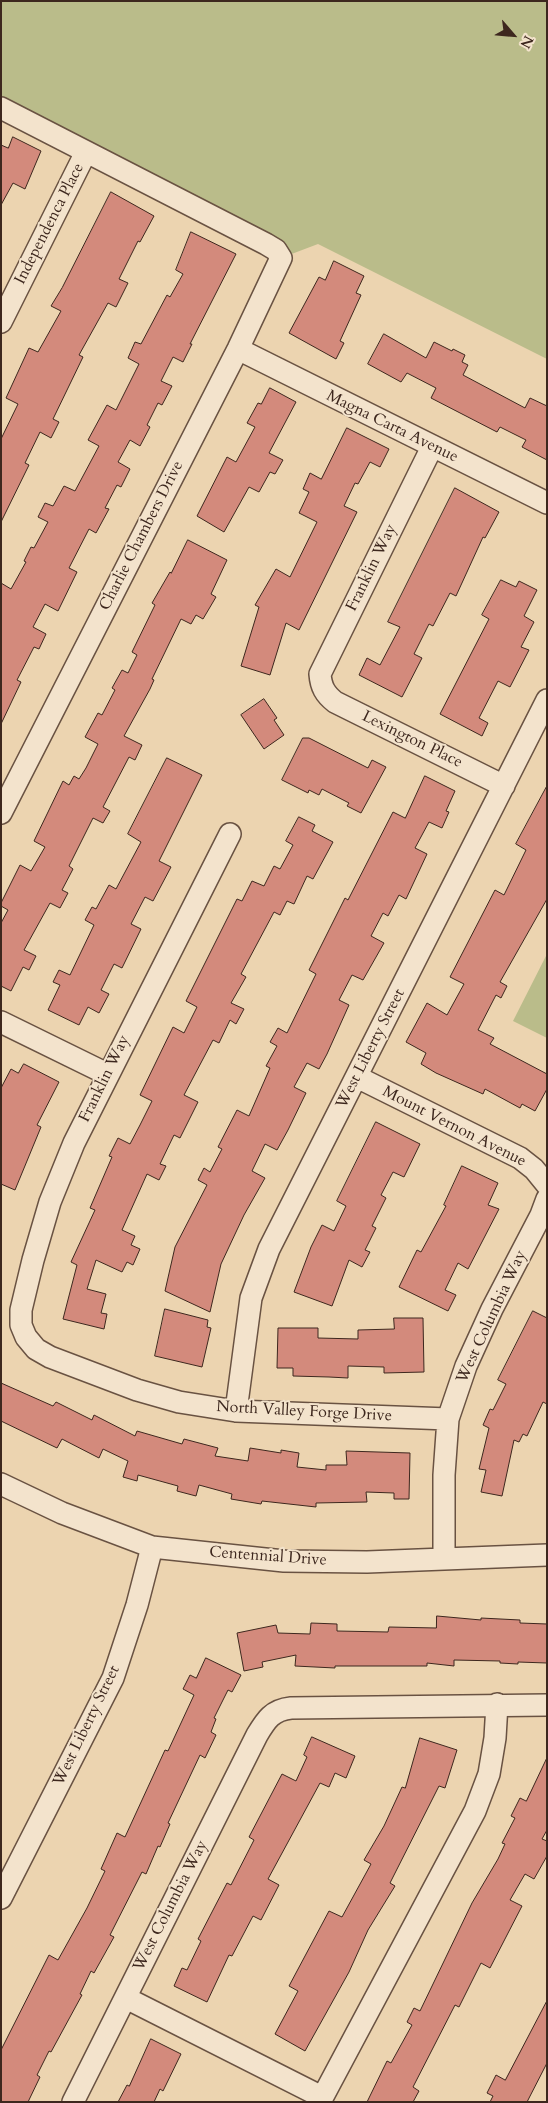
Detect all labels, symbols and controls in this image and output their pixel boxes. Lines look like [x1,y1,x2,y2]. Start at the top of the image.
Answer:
north arrow [488,10,538,60]
text: N [516,32,538,52]
street label: Independenca Place [11,160,89,288]
street label: Magna Carta Avenue [323,387,461,467]
street label: Charlie Chambers Drive [96,458,188,614]
street label: Franklin Way [343,521,401,615]
street label: Lexington Place [359,707,465,773]
street label: West Liberty Street [333,986,409,1112]
street label: Franklin Way [76,1032,134,1126]
street label: Mount Vernon Avenue [379,1082,529,1172]
street label: West Columbia Way [453,1248,531,1386]
street label: North Valley Forge Drive [216,1398,392,1426]
street label: Centennial Drive [209,1543,327,1571]
street label: West Liberty Street [49,1663,125,1789]
street label: West Columbia Way [130,1837,212,1975]

